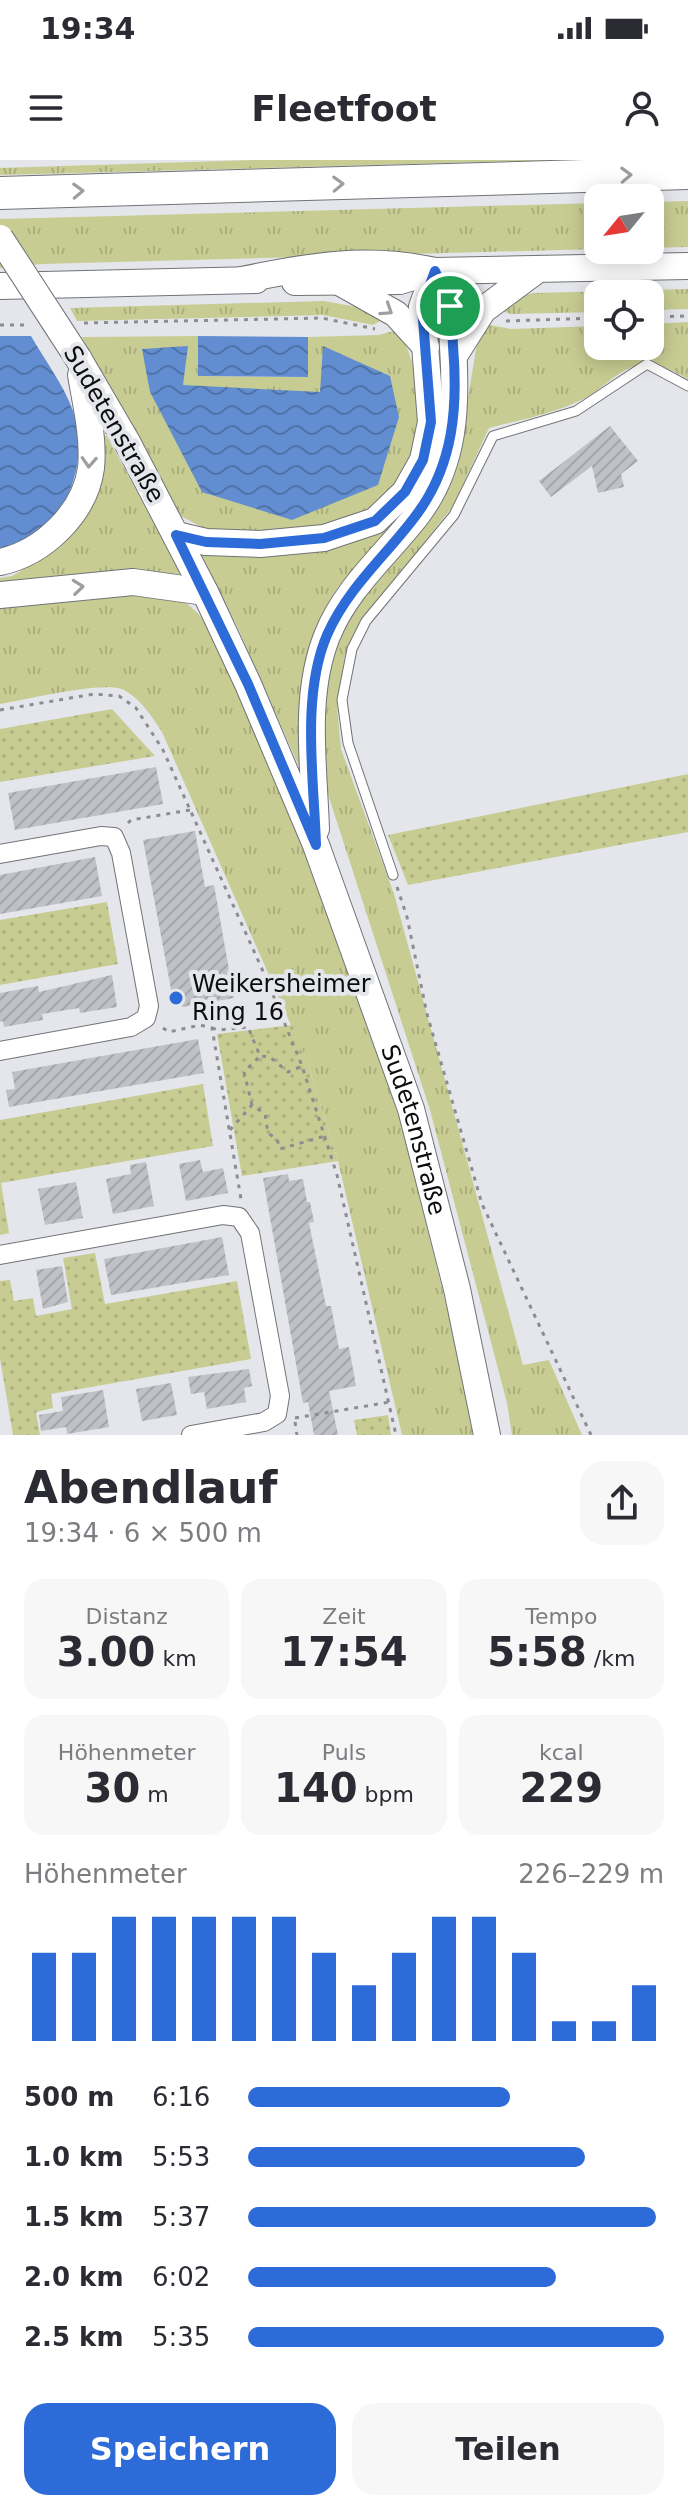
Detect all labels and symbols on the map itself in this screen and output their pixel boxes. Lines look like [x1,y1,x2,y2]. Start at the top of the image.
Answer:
one-way arrow [620,167,633,184]
one-way arrow [332,175,345,192]
one-way arrow [72,183,85,200]
north arrow [584,184,664,264]
pin [416,272,484,340]
one-way arrow [379,301,393,316]
street label: Sudetenstraße [58,341,170,507]
one-way arrow [81,455,98,468]
one-way arrow [72,579,85,596]
place label: Weikersheimer Ring 16 [192,970,371,1026]
marker: Weikersheimer Ring 16 [167,989,185,1007]
street label: Sudetenstraße [375,1041,452,1218]

